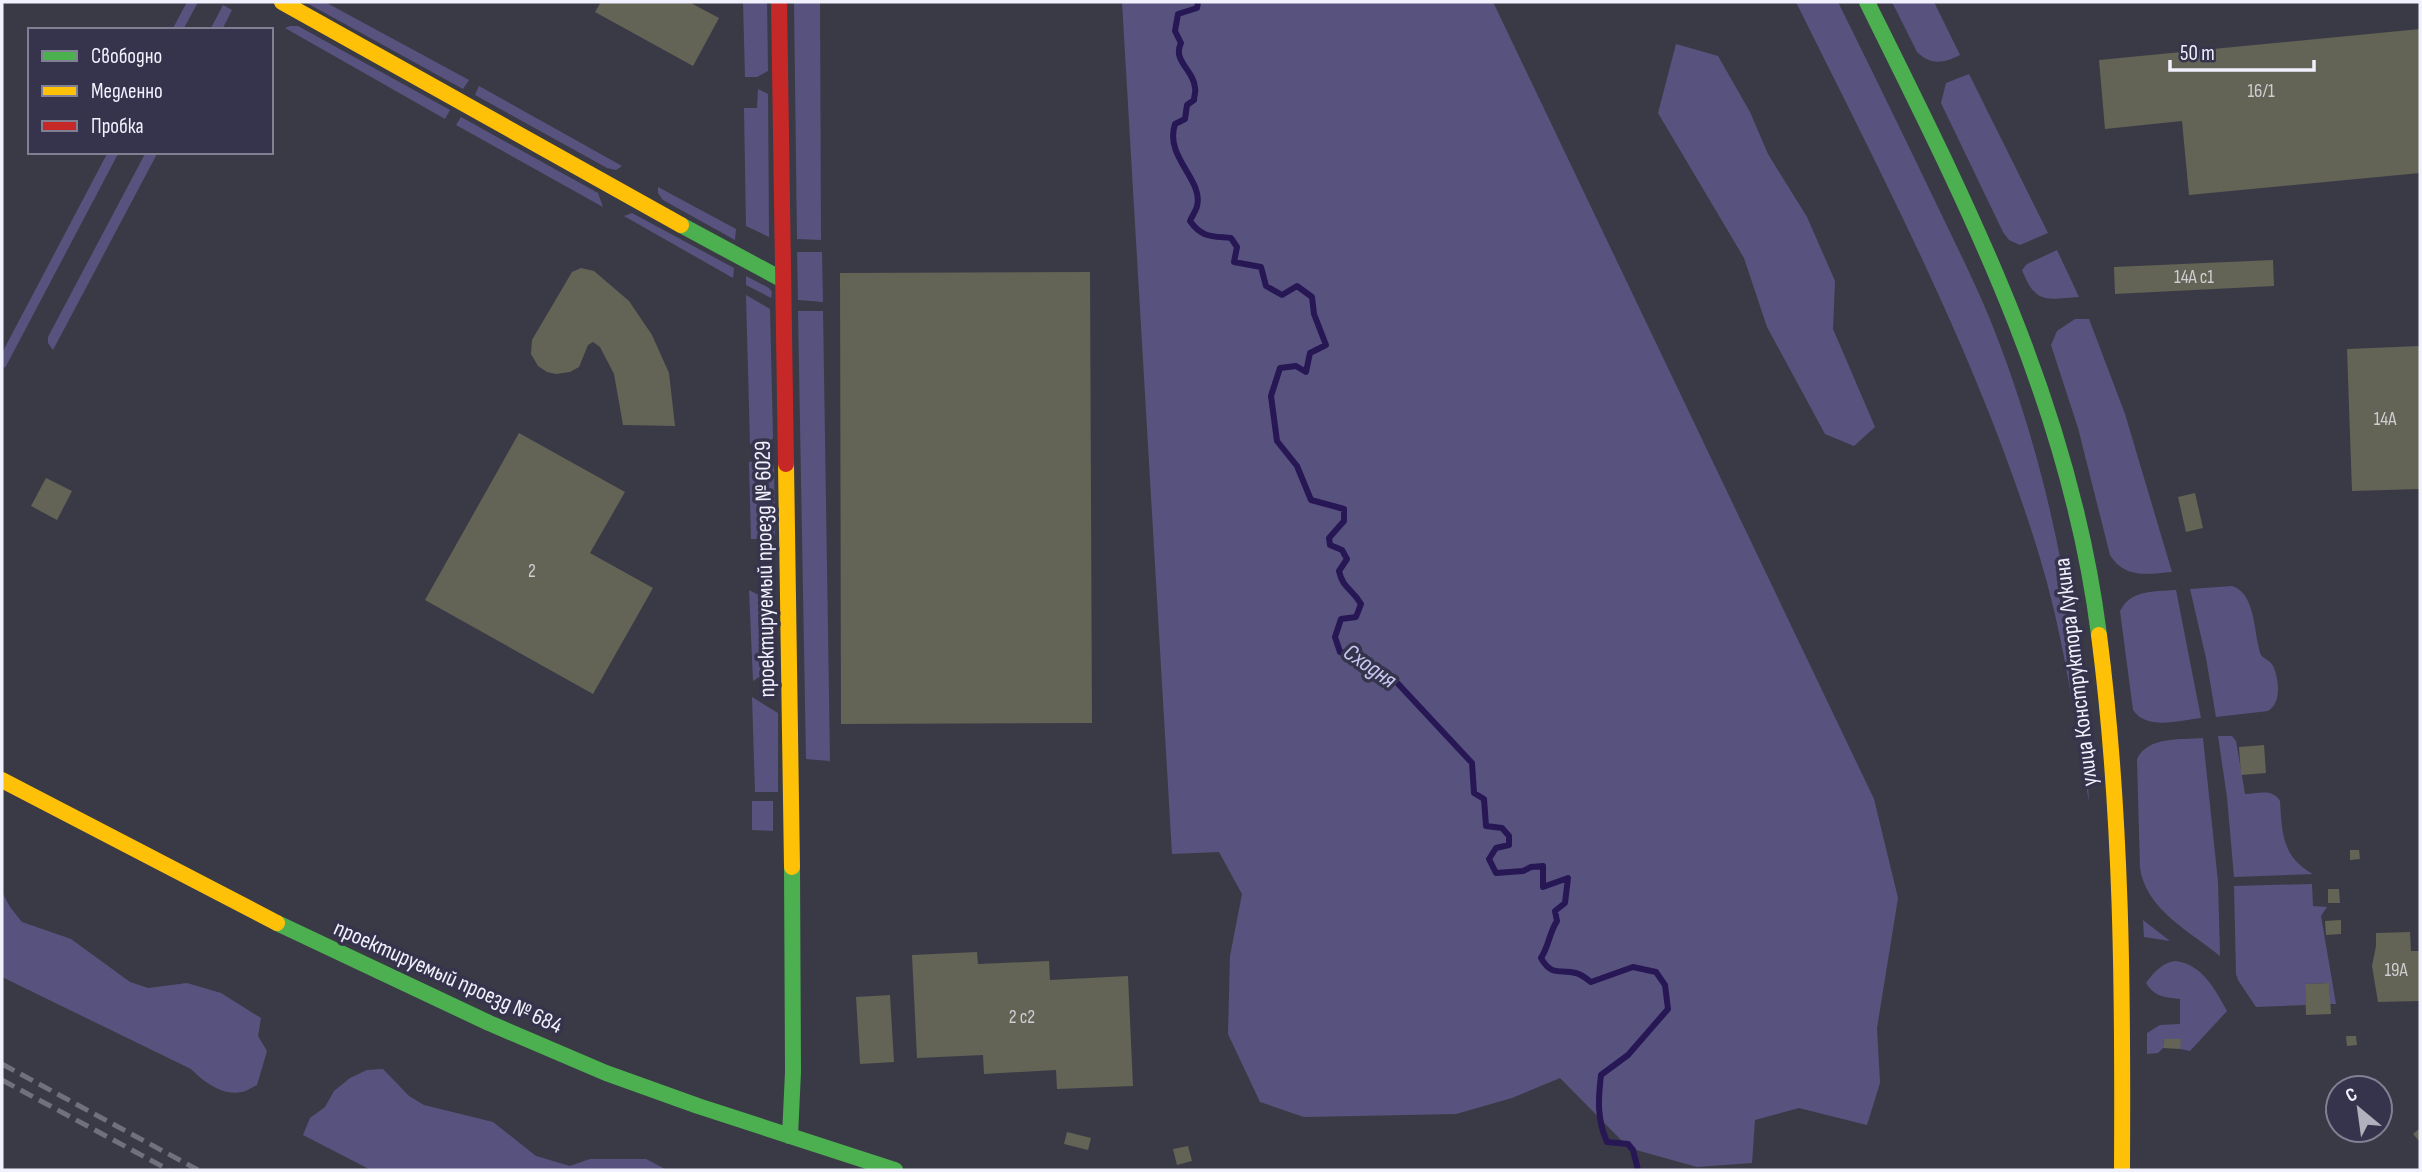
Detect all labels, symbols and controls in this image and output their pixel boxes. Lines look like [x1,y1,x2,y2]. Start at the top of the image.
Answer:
legend [28,28,273,154]
scale bar [2170,28,2314,72]
text: 50 m [2180,41,2215,66]
text: Свободно [91,44,162,69]
text: Медленно [91,79,163,104]
house number: 16/1 [2247,80,2275,103]
text: Пробка [91,114,144,139]
house number: 14А с1 [2174,266,2214,289]
house number: 14А [2374,408,2397,431]
street label: проектируемый проезд № 6029 [749,440,781,698]
street label: улица Конструктора Лукина [2048,556,2104,788]
house number: 2 [528,560,536,583]
water label: Сходня [1338,637,1403,695]
street label: проектируемый проезд № 684 [330,914,567,1040]
house number: 19А [2384,959,2408,982]
house number: 2 с2 [1009,1006,1035,1029]
north arrow [2324,1074,2394,1144]
text: С [2342,1083,2362,1108]

